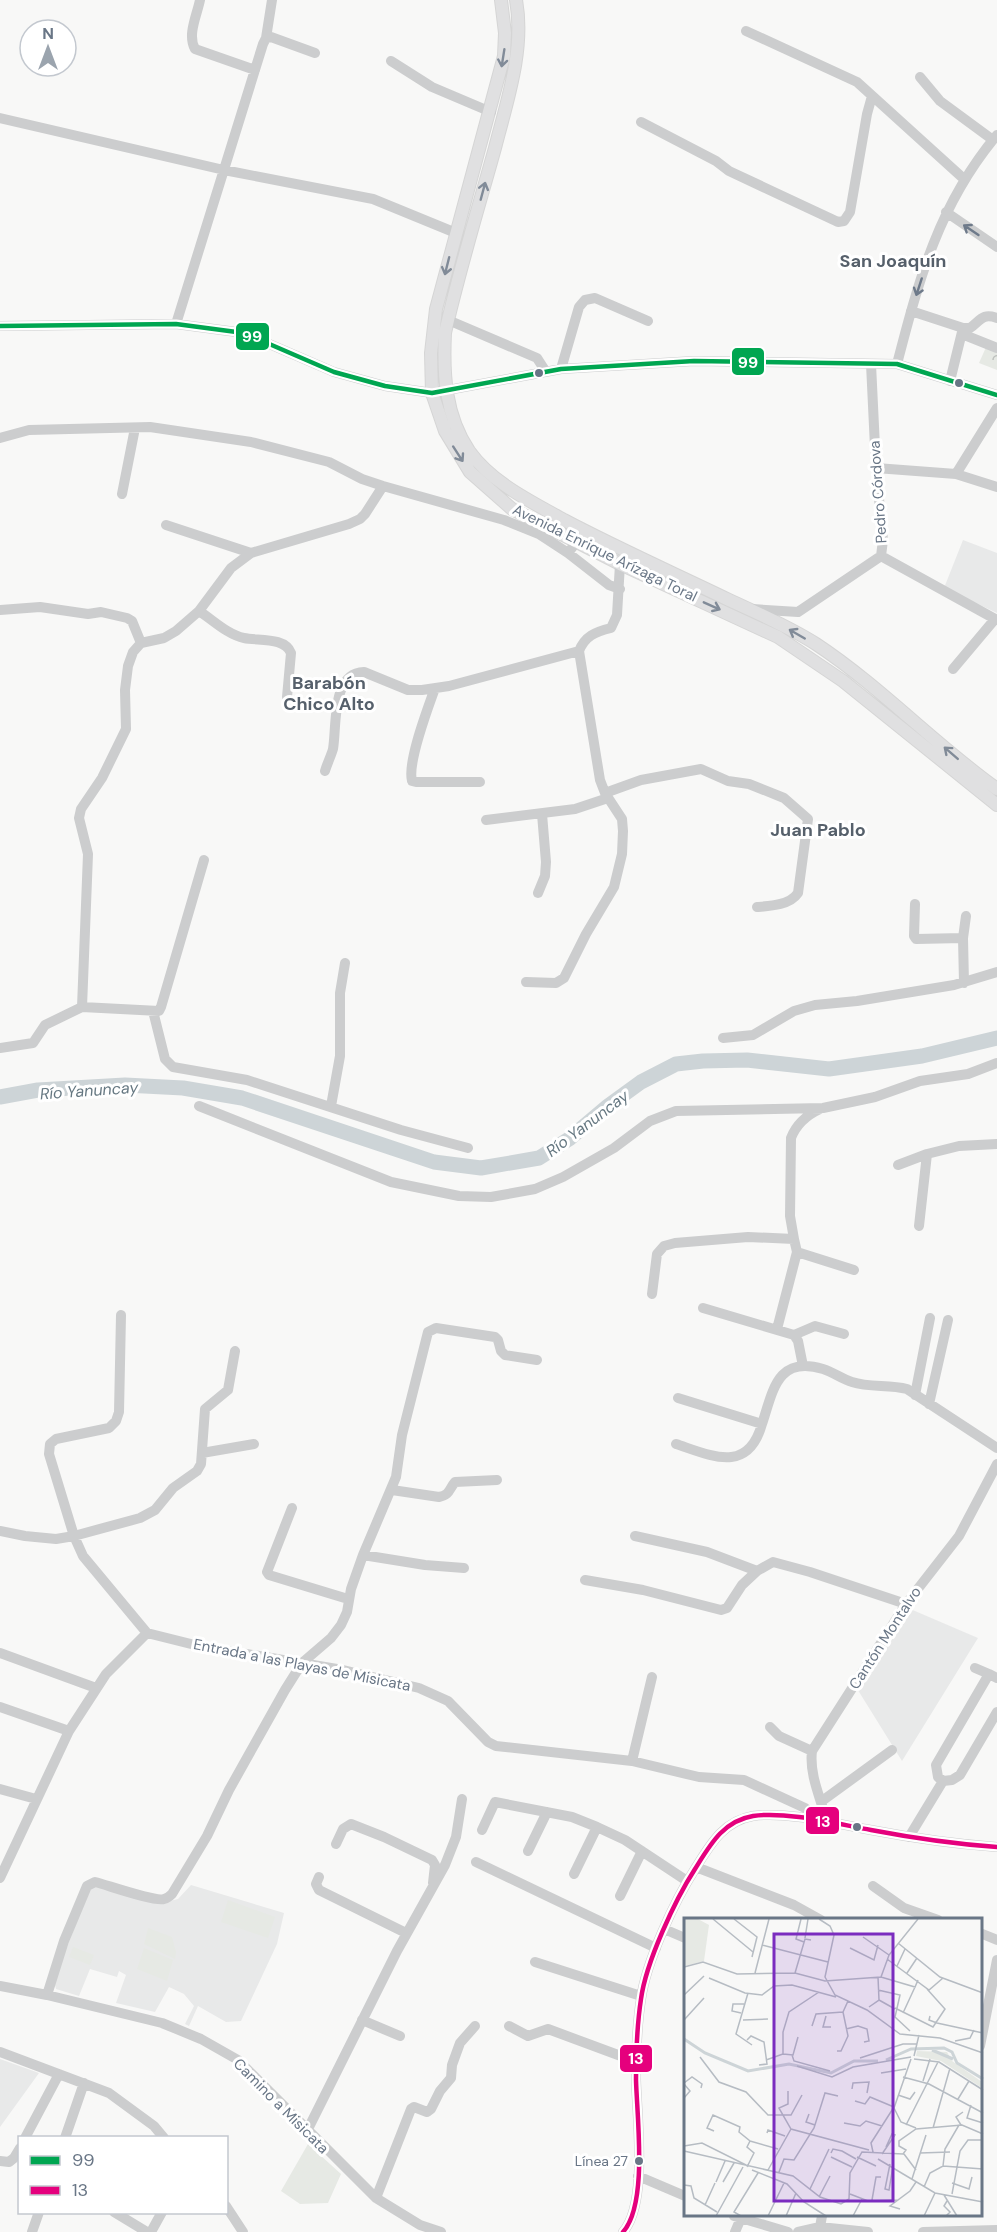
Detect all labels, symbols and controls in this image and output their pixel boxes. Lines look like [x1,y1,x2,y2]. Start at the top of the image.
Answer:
north arrow [18,18,78,78]
text: N [42,23,54,44]
one-way arrow [497,48,508,67]
one-way arrow [478,182,489,201]
one-way arrow [964,224,980,236]
district label: San Joaquín [840,249,946,273]
one-way arrow [441,257,453,276]
one-way arrow [913,277,924,296]
line badge: 99 [235,322,270,351]
text: 99 [242,326,262,347]
line badge: 99 [731,347,765,376]
text: 99 [738,352,758,373]
unlabelled marker [533,367,545,379]
unlabelled marker [953,377,965,389]
street label: Pedro Córdova [864,440,892,544]
one-way arrow [452,445,464,462]
street label: Avenida Enrique Arízaga Toral [509,499,701,607]
one-way arrow [703,600,721,612]
one-way arrow [789,627,806,639]
district label: Barabón Chico Alto [283,671,375,716]
one-way arrow [944,746,959,760]
district label: Juan Pablo [770,818,866,842]
water label: Río Yanuncay [39,1077,140,1104]
water label: Río Yanuncay [542,1085,634,1161]
street label: Cantón Montalvo [844,1583,926,1693]
street label: Entrada a las Playas de Misicata [192,1634,412,1696]
line badge: 13 [805,1806,840,1835]
text: 13 [815,1811,831,1832]
unlabelled marker [851,1821,863,1833]
inset map [684,1918,982,2217]
line badge: 13 [619,2044,653,2073]
text: 13 [628,2048,644,2069]
street label: Camino a Misicata [229,2054,333,2158]
legend [18,2136,228,2214]
text: 99 [72,2148,95,2172]
place label: Línea 27 [575,2152,628,2170]
marker: Línea 27 [633,2155,645,2167]
text: 13 [72,2178,88,2202]

